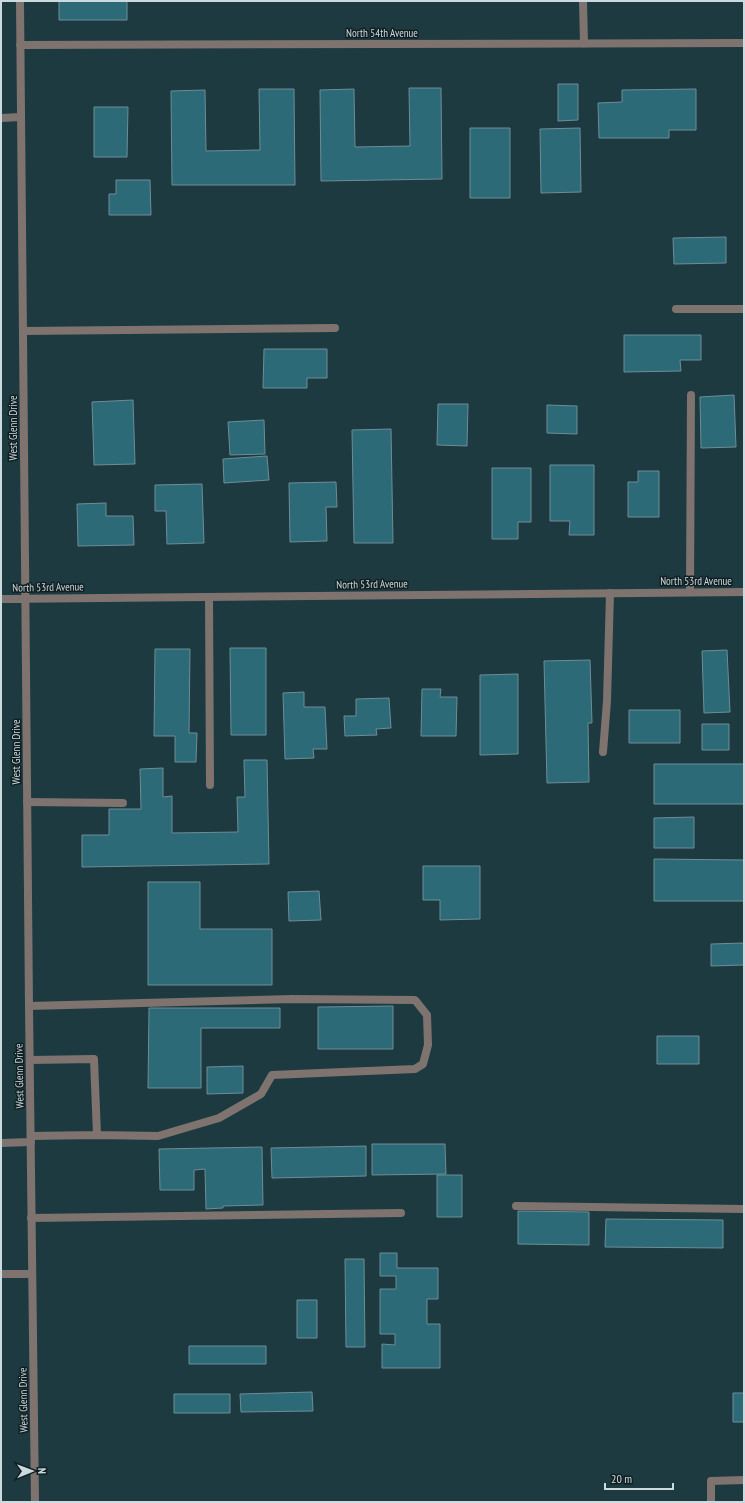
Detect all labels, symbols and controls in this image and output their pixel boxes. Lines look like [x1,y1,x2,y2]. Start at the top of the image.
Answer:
street label: North 54th Avenue [346,26,418,40]
street label: West Glenn Drive [6,395,20,461]
street label: North 53rd Avenue [660,574,732,588]
street label: North 53rd Avenue [336,576,408,592]
street label: North 53rd Avenue [12,579,84,595]
street label: West Glenn Drive [9,719,23,785]
street label: West Glenn Drive [11,1043,27,1109]
street label: West Glenn Drive [15,1367,31,1433]
north arrow [12,1451,52,1491]
scale bar [605,1465,673,1491]
text: N [35,1468,49,1474]
text: 20 m [611,1471,632,1486]

